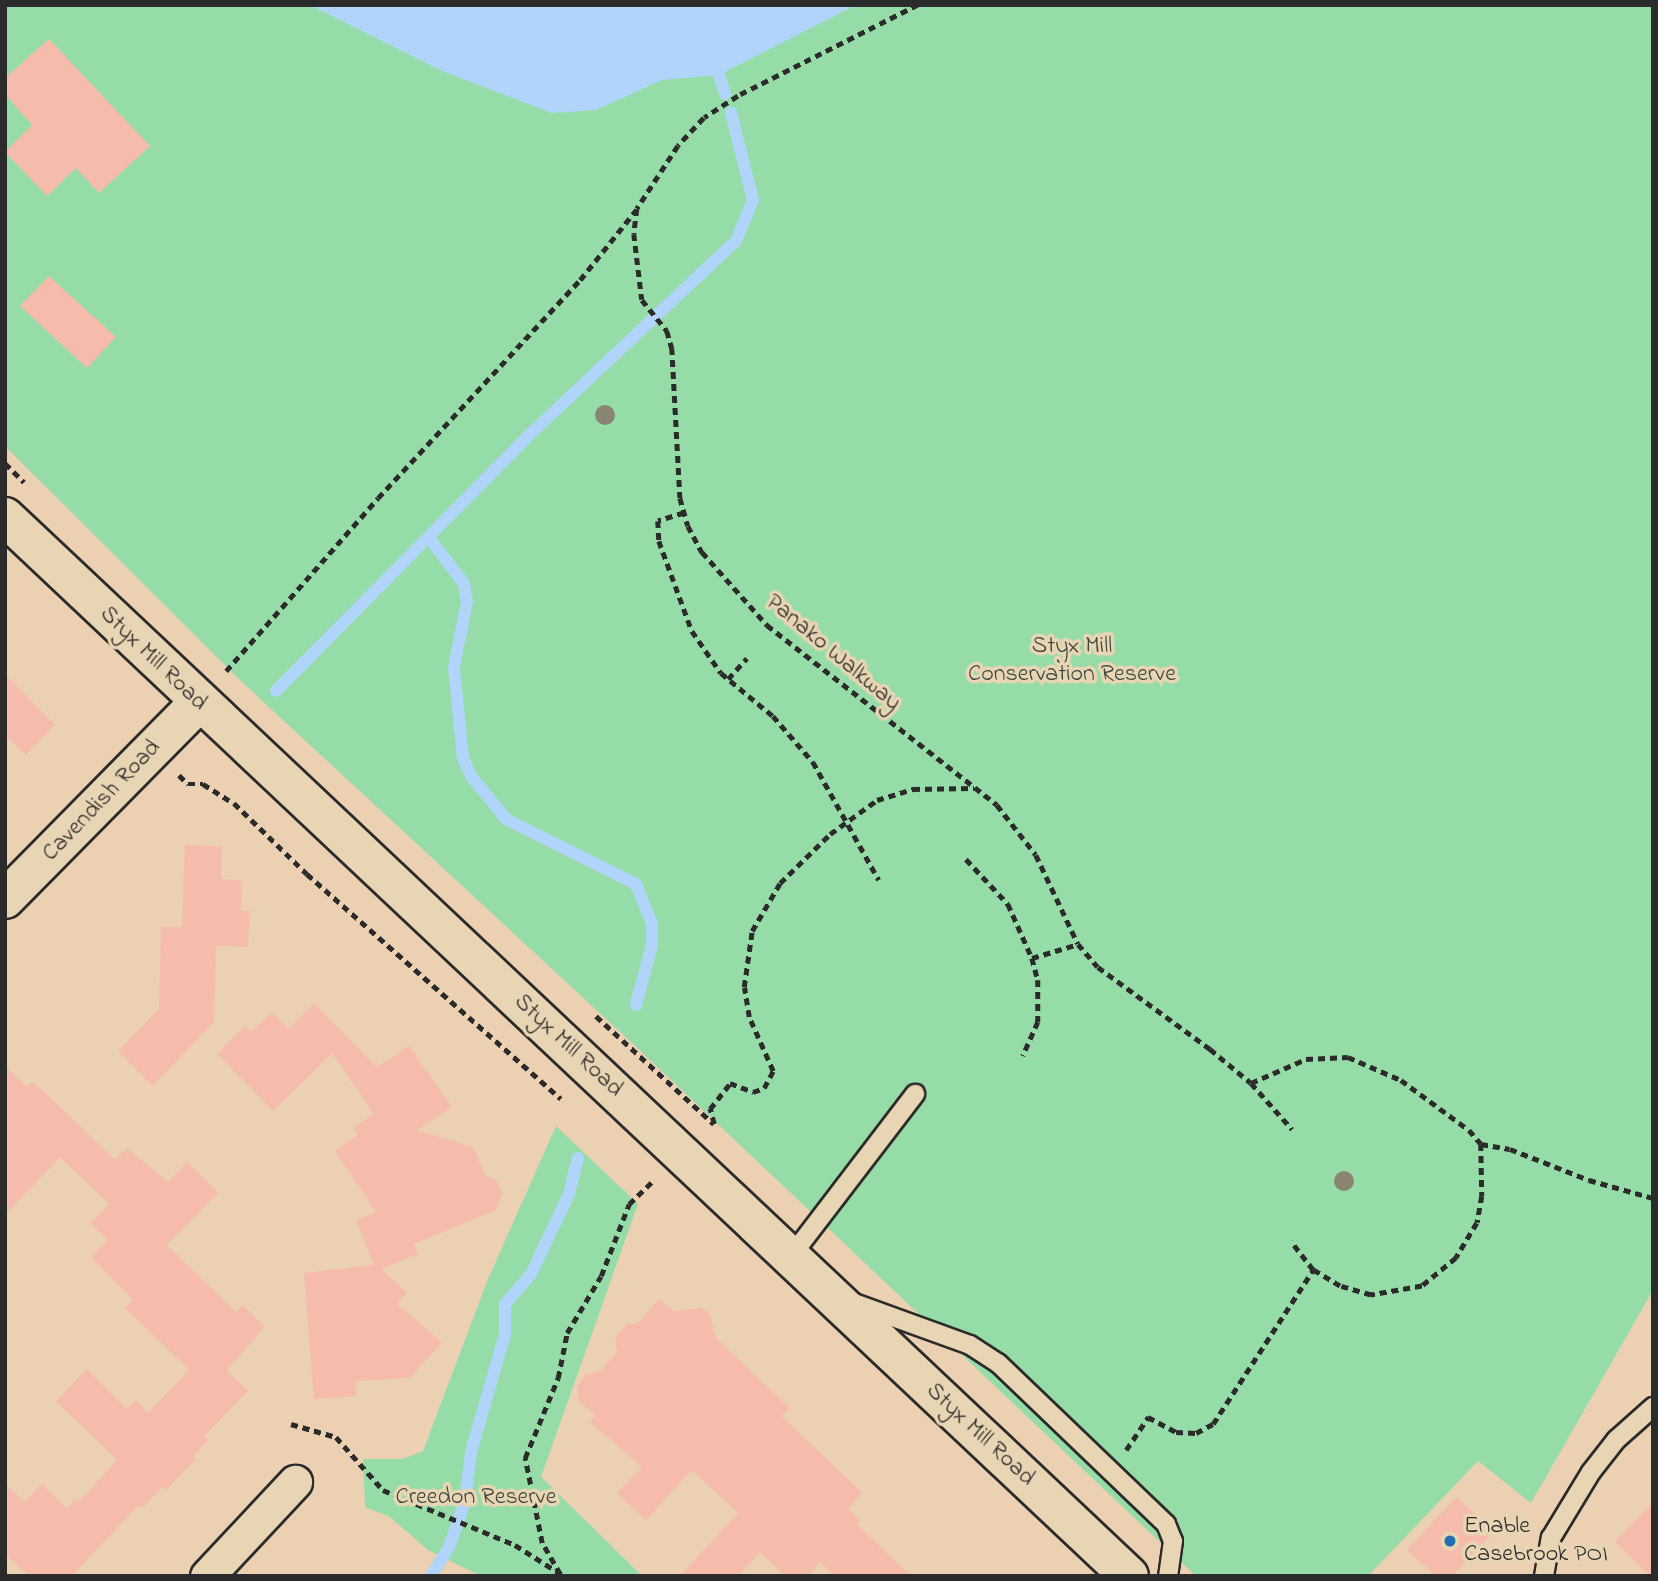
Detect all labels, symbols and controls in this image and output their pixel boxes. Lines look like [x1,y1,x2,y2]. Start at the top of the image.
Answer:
street label: Panako Walkway [760,588,906,718]
street label: Styx Mill Road [93,600,213,718]
park label: Styx Mill Conservation Reserve [968,633,1176,689]
street label: Cavendish Road [37,734,167,868]
street label: Styx Mill Road [507,988,629,1104]
street label: Styx Mill Road [919,1377,1041,1493]
park label: Creedon Reserve [395,1484,557,1512]
place label: Enable Casebrook POI [1464,1513,1608,1569]
marker: Enable Casebrook POI [1442,1533,1458,1549]

